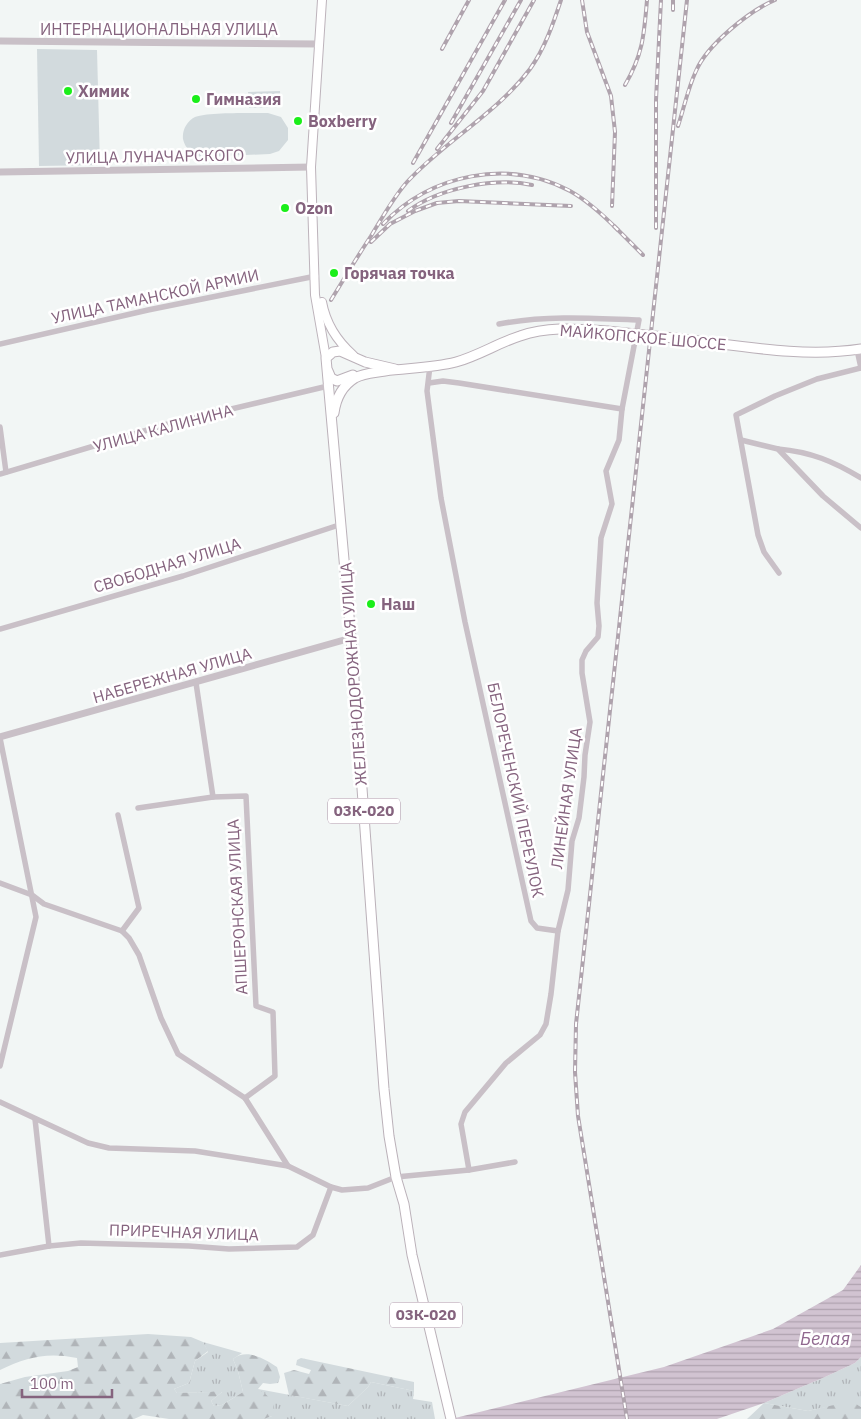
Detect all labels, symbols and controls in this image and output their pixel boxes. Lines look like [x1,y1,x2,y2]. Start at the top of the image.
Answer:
street label: ИНТЕРНАЦИОНАЛЬНАЯ УЛИЦА [40,19,278,39]
place label: Химик [78,81,129,101]
marker: Химик [62,85,74,97]
place label: Гимназия [206,89,281,109]
marker: Гимназия [190,93,202,105]
place label: Boxberry [308,111,377,131]
marker: Boxberry [292,115,304,127]
street label: УЛИЦА ЛУНАЧАРСКОГО [66,144,244,168]
place label: Ozon [295,198,333,218]
marker: Ozon [279,202,291,214]
place label: Горячая точка [344,263,455,283]
street label: УЛИЦА ТАМАНСКОЙ АРМИИ [49,264,261,328]
marker: Горячая точка [328,267,340,279]
street label: МАЙКОПСКОЕ ШОССЕ [559,320,727,354]
street label: УЛИЦА КАЛИНИНА [91,400,235,456]
street label: СВОБОДНАЯ УЛИЦА [91,533,243,597]
street label: ЖЕЛЕЗНОДОРОЖНАЯ УЛИЦА [335,561,371,787]
place label: Наш [381,594,415,614]
marker: Наш [365,598,377,610]
street label: НАБЕРЕЖНАЯ УЛИЦА [90,643,254,707]
street label: БЕЛОРЕЧЕНСКИЙ ПЕРЕУЛОК [483,680,549,900]
street label: ЛИНЕЙНАЯ УЛИЦА [546,726,586,870]
road number: 03К-020 [328,798,400,824]
street label: АПШЕРОНСКАЯ УЛИЦА [222,819,252,995]
street label: ПРИРЕЧНАЯ УЛИЦА [109,1219,259,1245]
road number: 03К-020 [390,1302,462,1328]
water label: Белая [800,1327,850,1350]
scale bar [22,1366,112,1398]
text: 100 m [30,1374,74,1393]

